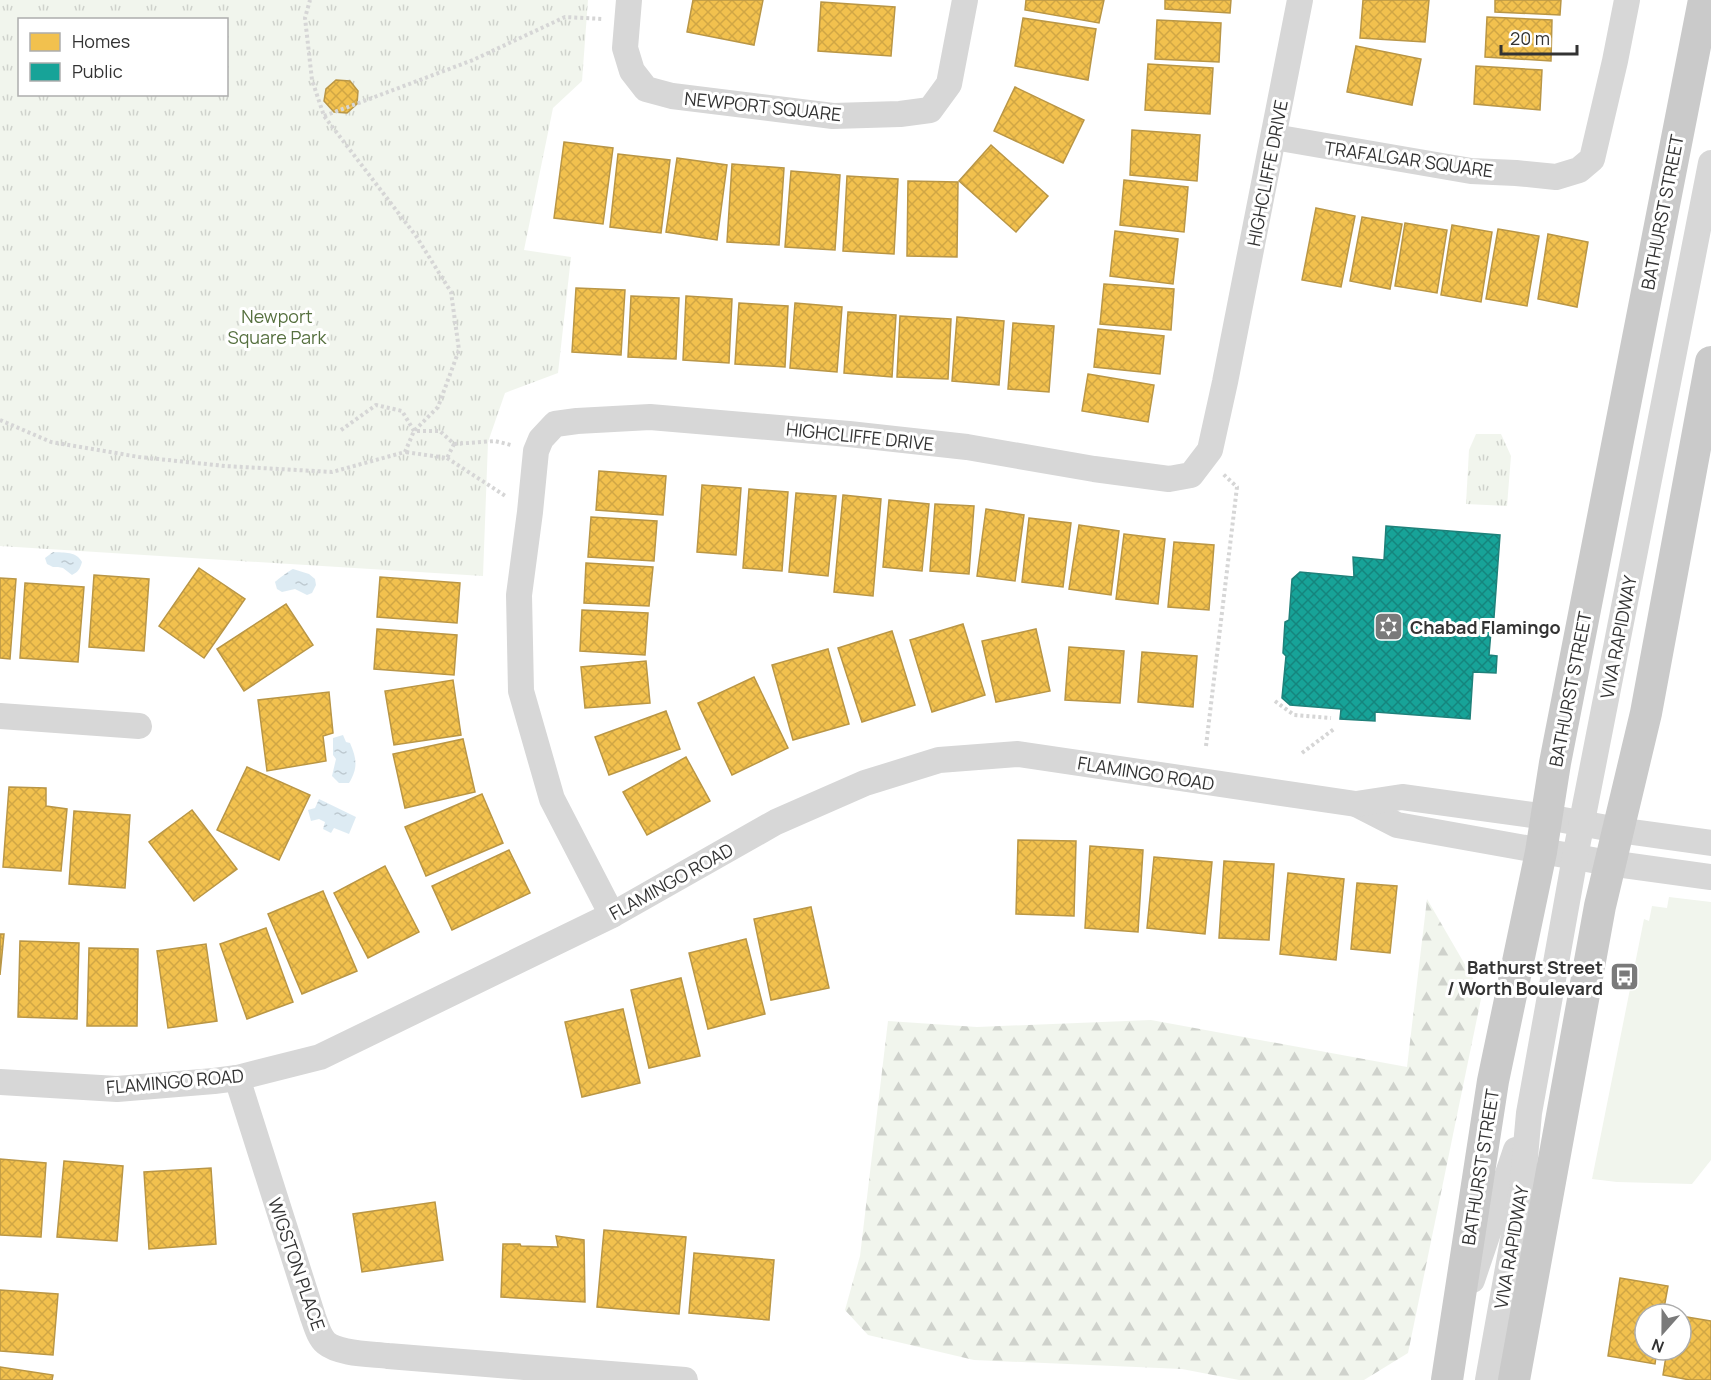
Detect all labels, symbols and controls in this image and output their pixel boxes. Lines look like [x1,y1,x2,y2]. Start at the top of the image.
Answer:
legend [18,18,228,96]
scale bar [1501,18,1578,56]
text: 20 m [1510,26,1550,50]
text: Homes [72,29,130,53]
text: Public [72,59,123,83]
street label: NEWPORT SQUARE [683,86,843,126]
street label: HIGHCLIFFE DRIVE [1241,98,1293,248]
street label: BATHURST STREET [1635,132,1689,292]
street label: TRAFALGAR SQUARE [1323,135,1495,183]
park label: Newport Square Park [228,304,327,349]
street label: HIGHCLIFFE DRIVE [785,416,935,456]
street label: VIVA RAPIDWAY [1594,572,1642,701]
street label: BATHURST STREET [1543,609,1597,769]
synagogue icon: Chabad Flamingo [1373,611,1405,643]
place label: Chabad Flamingo [1410,615,1561,639]
street label: FLAMINGO ROAD [1076,750,1216,796]
street label: FLAMINGO ROAD [605,837,737,925]
place label: Bathurst Street / Worth Boulevard [1447,955,1603,1000]
bus stop icon: Bathurst Street / Worth Boulevard [1608,961,1640,993]
street label: FLAMINGO ROAD [105,1063,245,1099]
street label: BATHURST STREET [1456,1087,1504,1247]
street label: VIVA RAPIDWAY [1488,1182,1534,1311]
street label: WIGSTON PLACE [263,1194,331,1334]
north arrow [1633,1302,1693,1362]
text: N [1648,1334,1667,1358]

